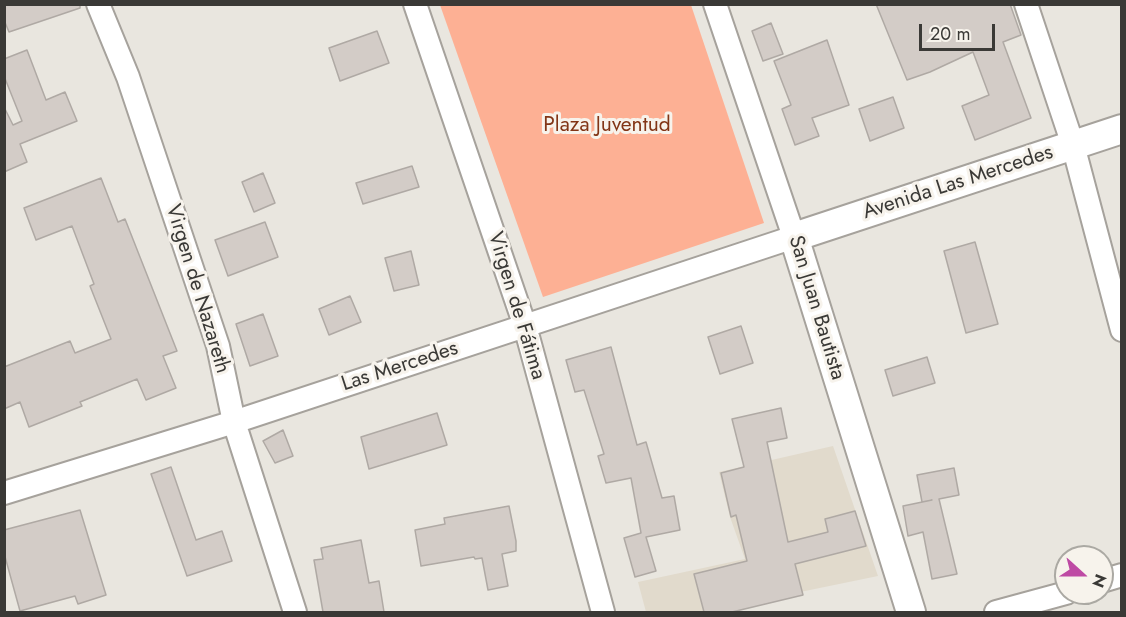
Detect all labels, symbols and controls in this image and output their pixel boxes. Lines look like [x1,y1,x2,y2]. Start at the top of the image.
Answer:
scale bar [922,12,998,50]
text: 20 m [930,21,970,47]
park label: Plaza Juventud [543,113,671,139]
street label: Avenida Las Mercedes [860,140,1056,226]
street label: Virgen de Nazareth [159,201,235,377]
street label: Virgen de Fátima [482,229,550,383]
street label: San Juan Bautista [782,233,850,383]
street label: Las Mercedes [339,336,461,398]
north arrow [1054,545,1114,605]
text: N [1086,571,1112,591]

